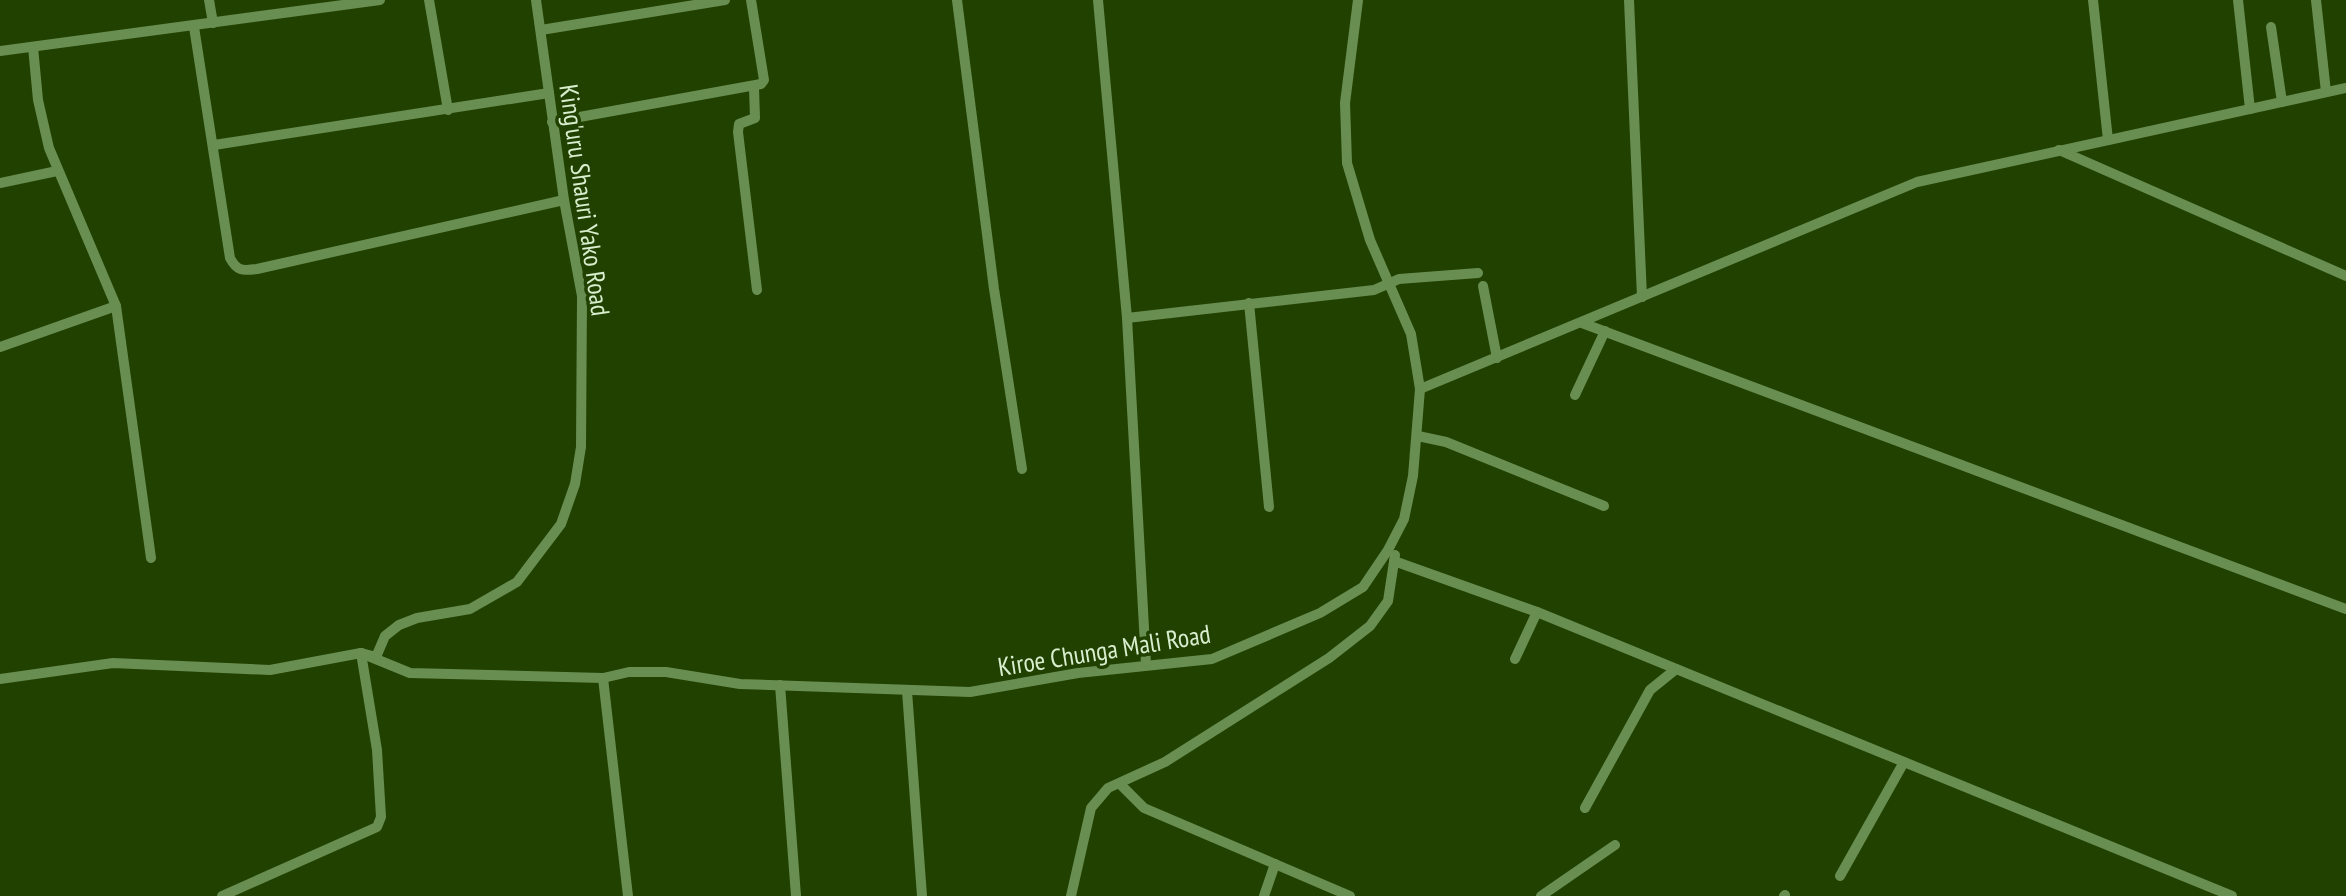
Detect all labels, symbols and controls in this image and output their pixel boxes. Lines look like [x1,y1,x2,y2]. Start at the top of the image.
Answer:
street label: King'uru Shauri Yako Road [552,82,618,318]
street label: Kiroe Chunga Mali Road [995,617,1213,683]

